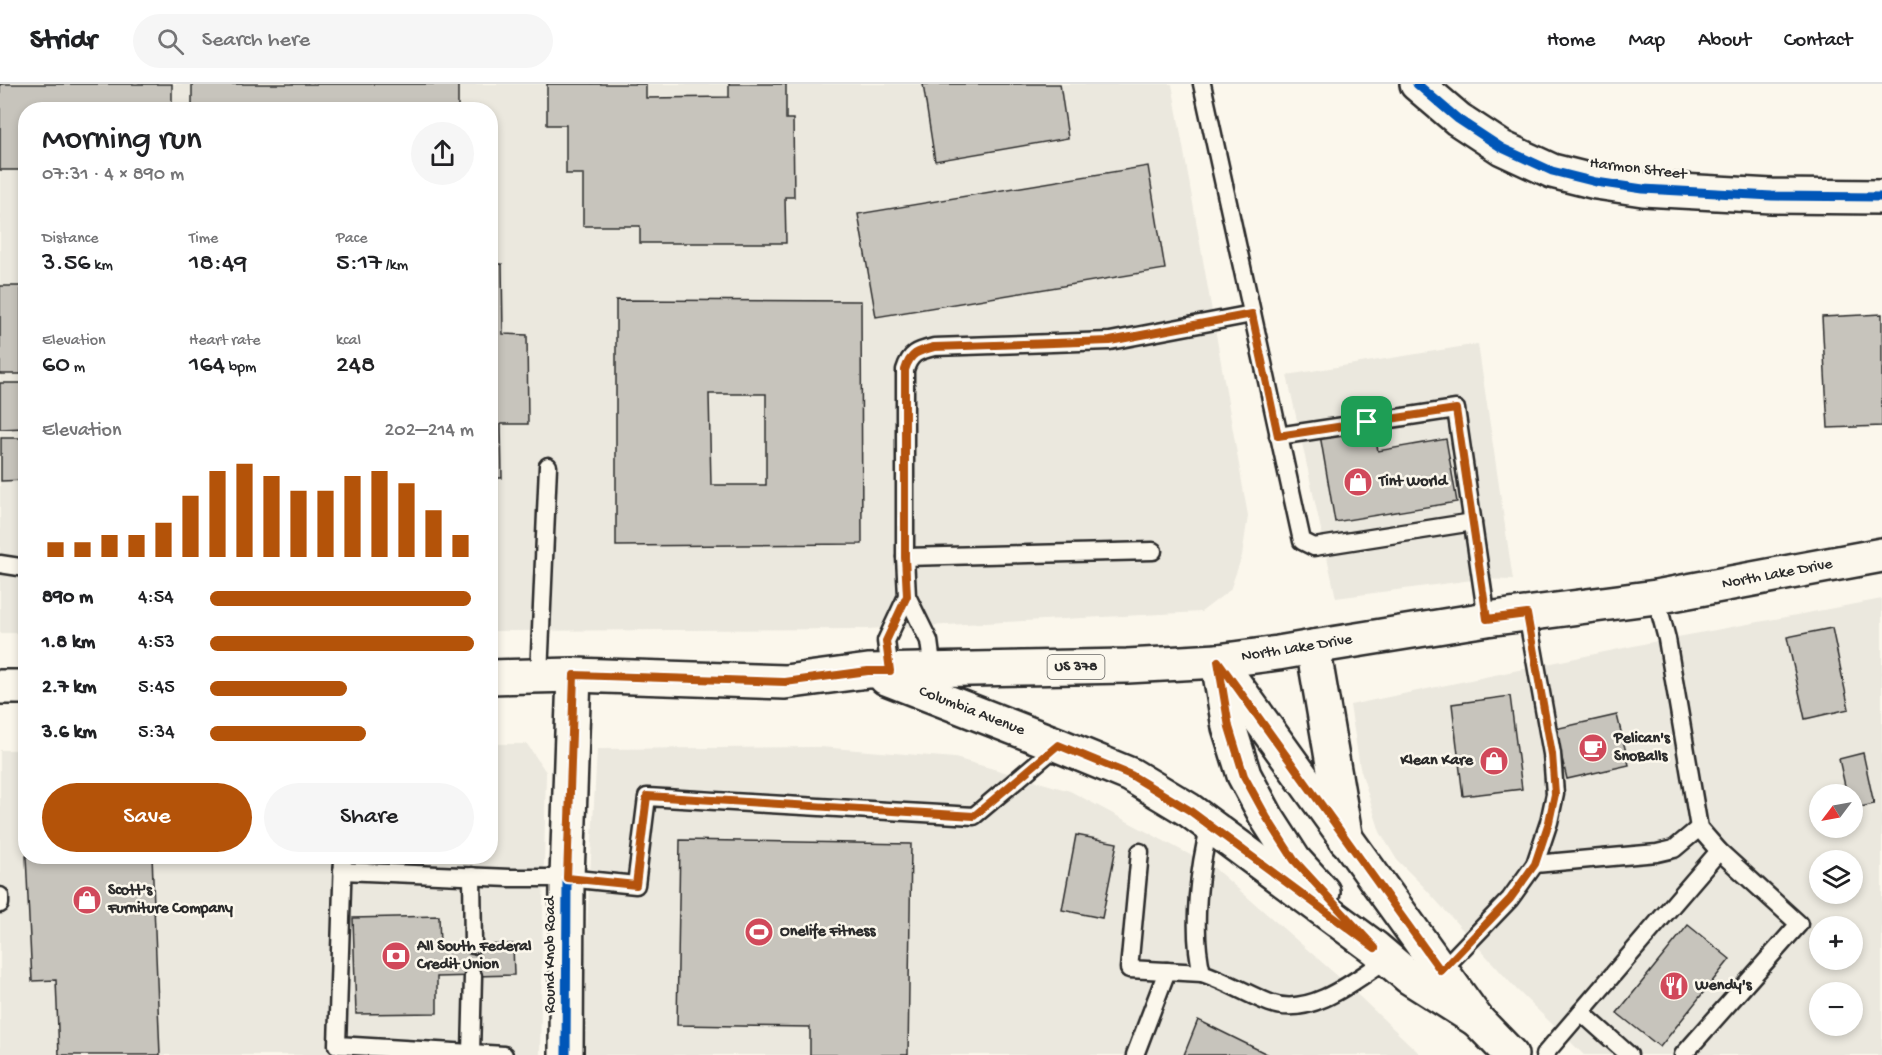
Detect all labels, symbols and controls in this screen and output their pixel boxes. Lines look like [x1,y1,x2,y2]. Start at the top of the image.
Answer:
search box [133,14,553,68]
text: Stridr [30,25,97,58]
icon: search [154,25,187,58]
text: Search here [202,28,310,54]
text: Home [1547,29,1595,54]
text: Map [1628,29,1665,54]
text: About [1698,29,1751,54]
text: Contact [1784,29,1852,54]
text: Morning run [42,122,202,160]
button: share [411,122,474,185]
street label: Harmon Street [1589,155,1689,186]
text: 07:31 · 4 × 890 m [42,164,184,187]
text: Distance [42,230,99,249]
text: Time [189,230,218,249]
text: Pace [336,230,367,249]
text: 3.56 [42,249,91,280]
text: 18:49 [189,249,247,280]
text: 5:17 [336,249,382,280]
text: km [91,257,113,276]
text: /km [382,257,408,276]
text: Elevation [42,332,106,351]
text: Heart rate [189,332,261,351]
text: kcal [336,332,361,351]
text: 60 [42,351,70,382]
text: 164 [189,351,225,382]
text: 248 [336,351,375,382]
text: m [70,359,85,378]
text: bpm [225,359,256,378]
pin [1341,396,1392,447]
icon: arrive [1350,405,1383,438]
text: Elevation [42,420,122,443]
text: 202–214 m [384,420,474,443]
shop icon: Tint World [1342,466,1374,498]
place label: Tint World [1377,473,1449,492]
street label: North Lake Drive [1720,555,1835,594]
text: 890 m [42,587,93,610]
text: 4:54 [138,587,174,610]
street label: North Lake Drive [1240,631,1355,667]
text: 1.8 km [42,632,95,655]
text: 4:53 [138,632,175,655]
road number: US 378 [1048,655,1104,679]
text: 2.7 km [42,677,96,700]
text: 5:45 [138,677,175,700]
street label: Columbia Avenue [916,682,1028,741]
text: 3.6 km [42,722,97,745]
text: 5:34 [138,722,175,745]
place label: Pelican's SnoBalls [1613,730,1671,767]
cafe icon: Pelican's SnoBalls [1577,732,1609,764]
shop icon: Klean Kare [1478,745,1510,777]
place label: Klean Kare [1400,752,1474,771]
button: Save [42,783,252,852]
button: Share [264,783,474,852]
north arrow [1809,784,1863,838]
map controls [1809,784,1863,1036]
button: layers [1809,850,1863,904]
place label: Scott's Furniture Company [107,882,233,919]
shop icon: Scott's Furniture Company [71,884,103,916]
street label: Round Knob Road [542,895,561,1013]
sports icon: Onelife Fitness [743,916,775,948]
button: + [1809,916,1863,970]
place label: Onelife Fitness [780,922,876,942]
place label: All South Federal Credit Union [416,938,532,975]
bank icon: All South Federal Credit Union [380,940,412,972]
restaurant icon: Wendy's [1658,970,1690,1002]
place label: Wendy's [1694,977,1753,996]
button: − [1809,982,1863,1036]

